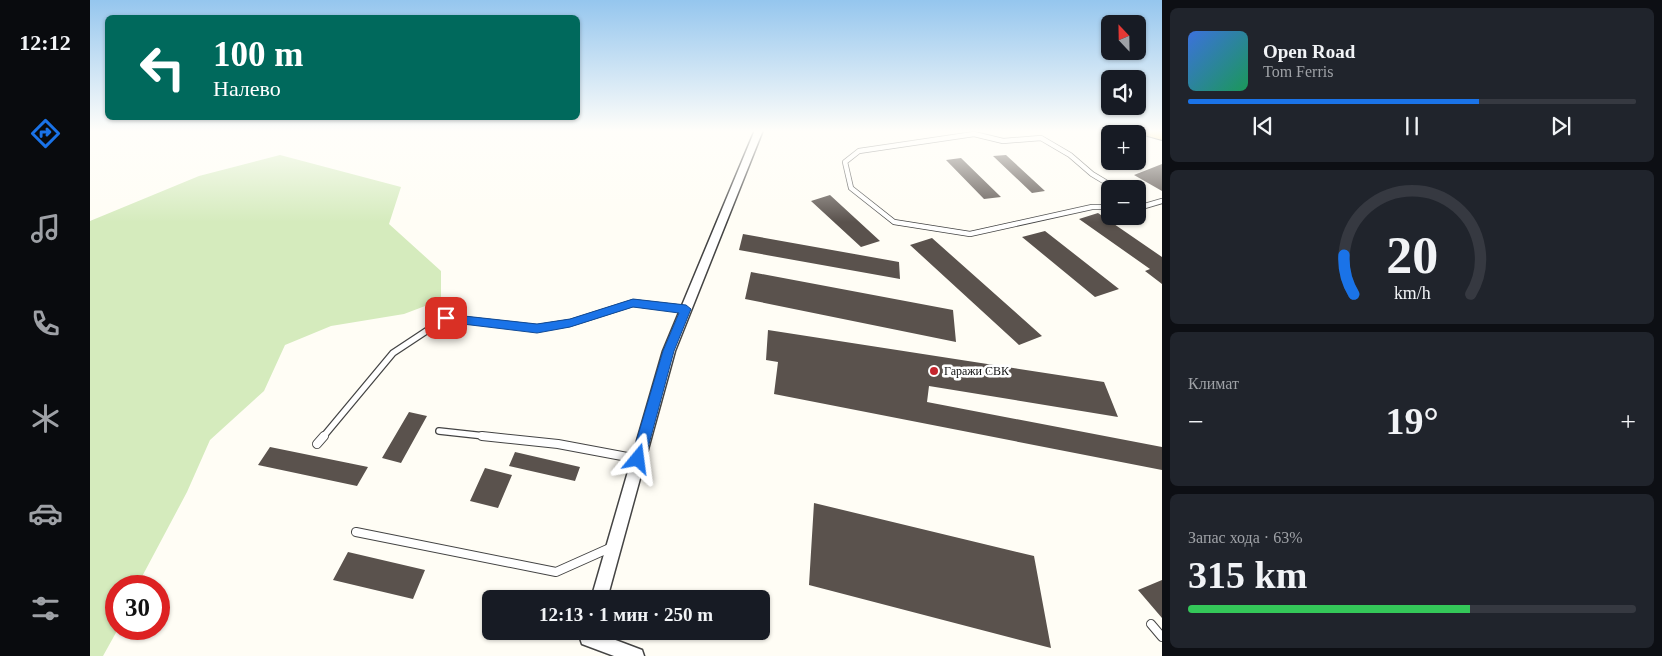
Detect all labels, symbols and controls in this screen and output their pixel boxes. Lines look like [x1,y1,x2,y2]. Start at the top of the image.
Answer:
north arrow [1101,15,1146,60]
map controls [1101,15,1146,225]
text: 12:12 [19,30,71,55]
icon: left [130,35,195,100]
text: 100 m [213,35,303,74]
text: Open Road [1263,41,1355,62]
text: Tom Ferris [1263,63,1333,80]
button: sound [1101,70,1146,115]
text: Налево [213,76,281,101]
icon: previous [1249,112,1277,140]
icon: pause [1398,112,1426,140]
icon: next [1547,112,1575,140]
icon: directions [28,116,63,151]
button: + [1101,125,1146,170]
button: − [1101,180,1146,225]
icon: music [28,211,63,246]
text: 20 [1386,227,1438,284]
text: km/h [1394,283,1430,303]
pin [425,297,467,339]
icon: arrive [432,304,460,332]
icon: phone [28,306,63,341]
place label: Гаражи СВК [944,364,1010,378]
marker: Гаражи СВК [928,365,940,377]
text: Климат [1188,375,1239,392]
text: 19° [1385,400,1439,442]
icon: climate [28,401,63,436]
text: − [1188,406,1204,437]
text: + [1620,406,1636,437]
position arrow [611,432,663,484]
icon: car [28,496,63,531]
text: Запас хода · 63% [1188,529,1303,546]
text: 315 km [1188,554,1307,596]
speed limit sign: 30 [105,575,170,640]
icon: filters [28,591,63,626]
text: 12:13 · 1 мин · 250 m [539,604,713,625]

